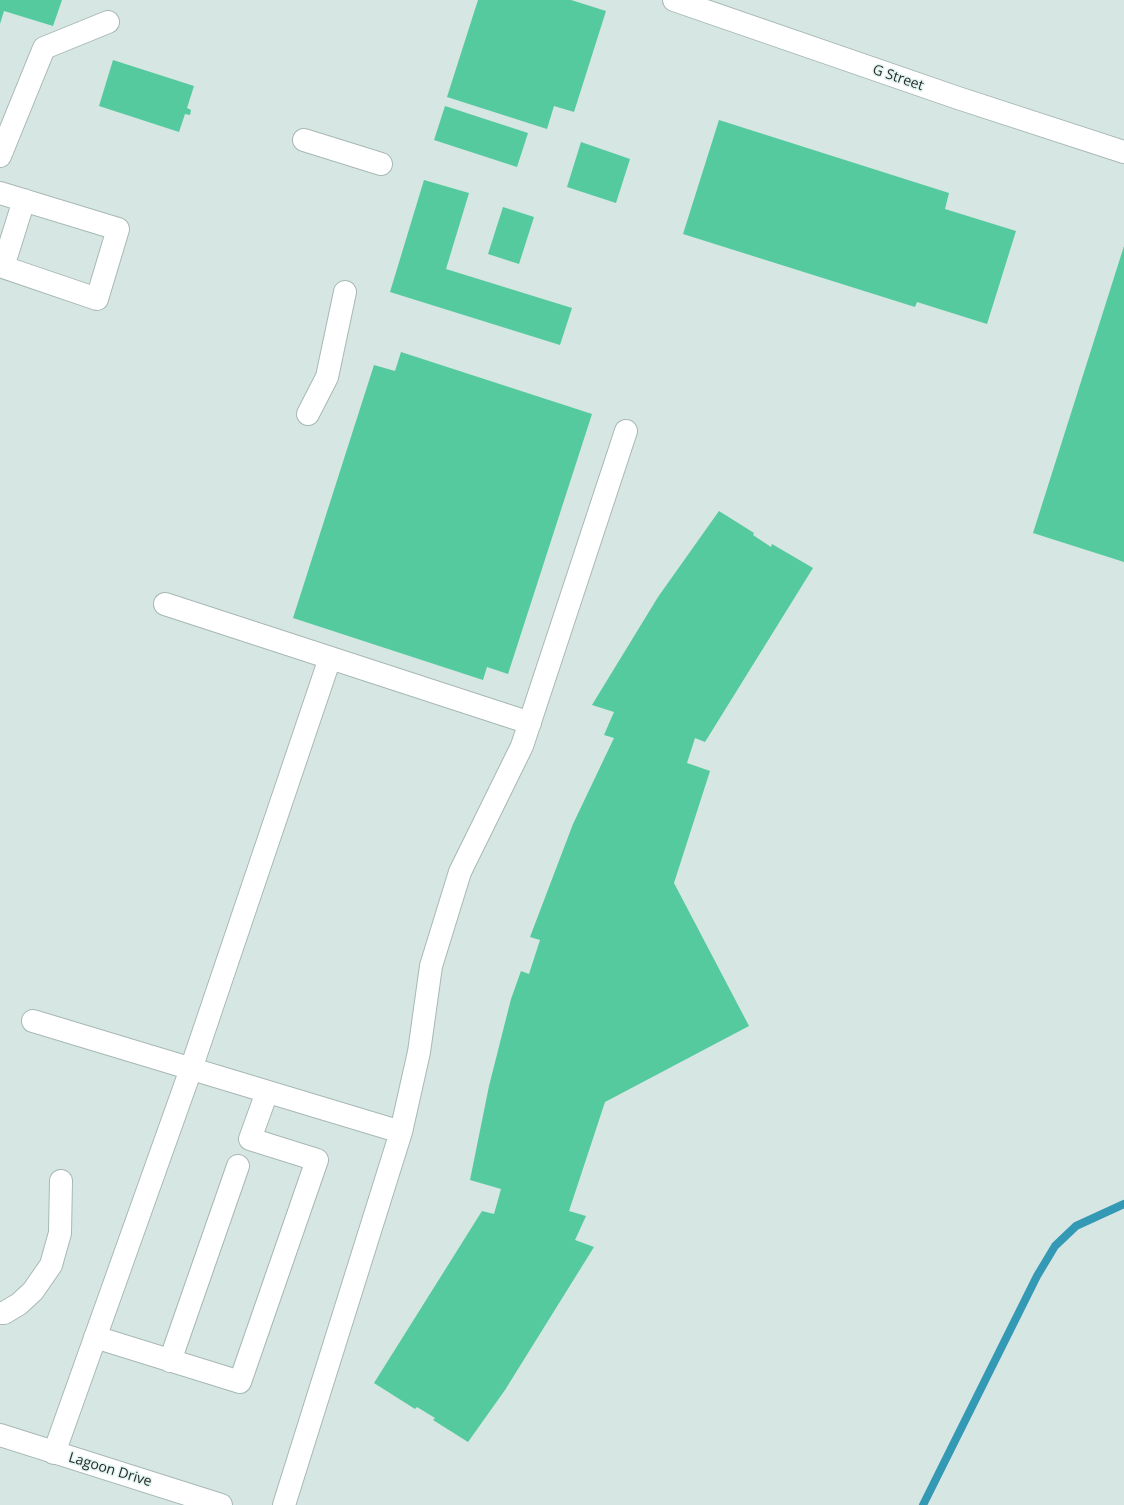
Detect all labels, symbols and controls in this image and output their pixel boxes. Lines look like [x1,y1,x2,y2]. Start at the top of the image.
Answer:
street label: G Street [870,61,926,95]
street label: Lagoon Drive [66,1449,154,1491]

